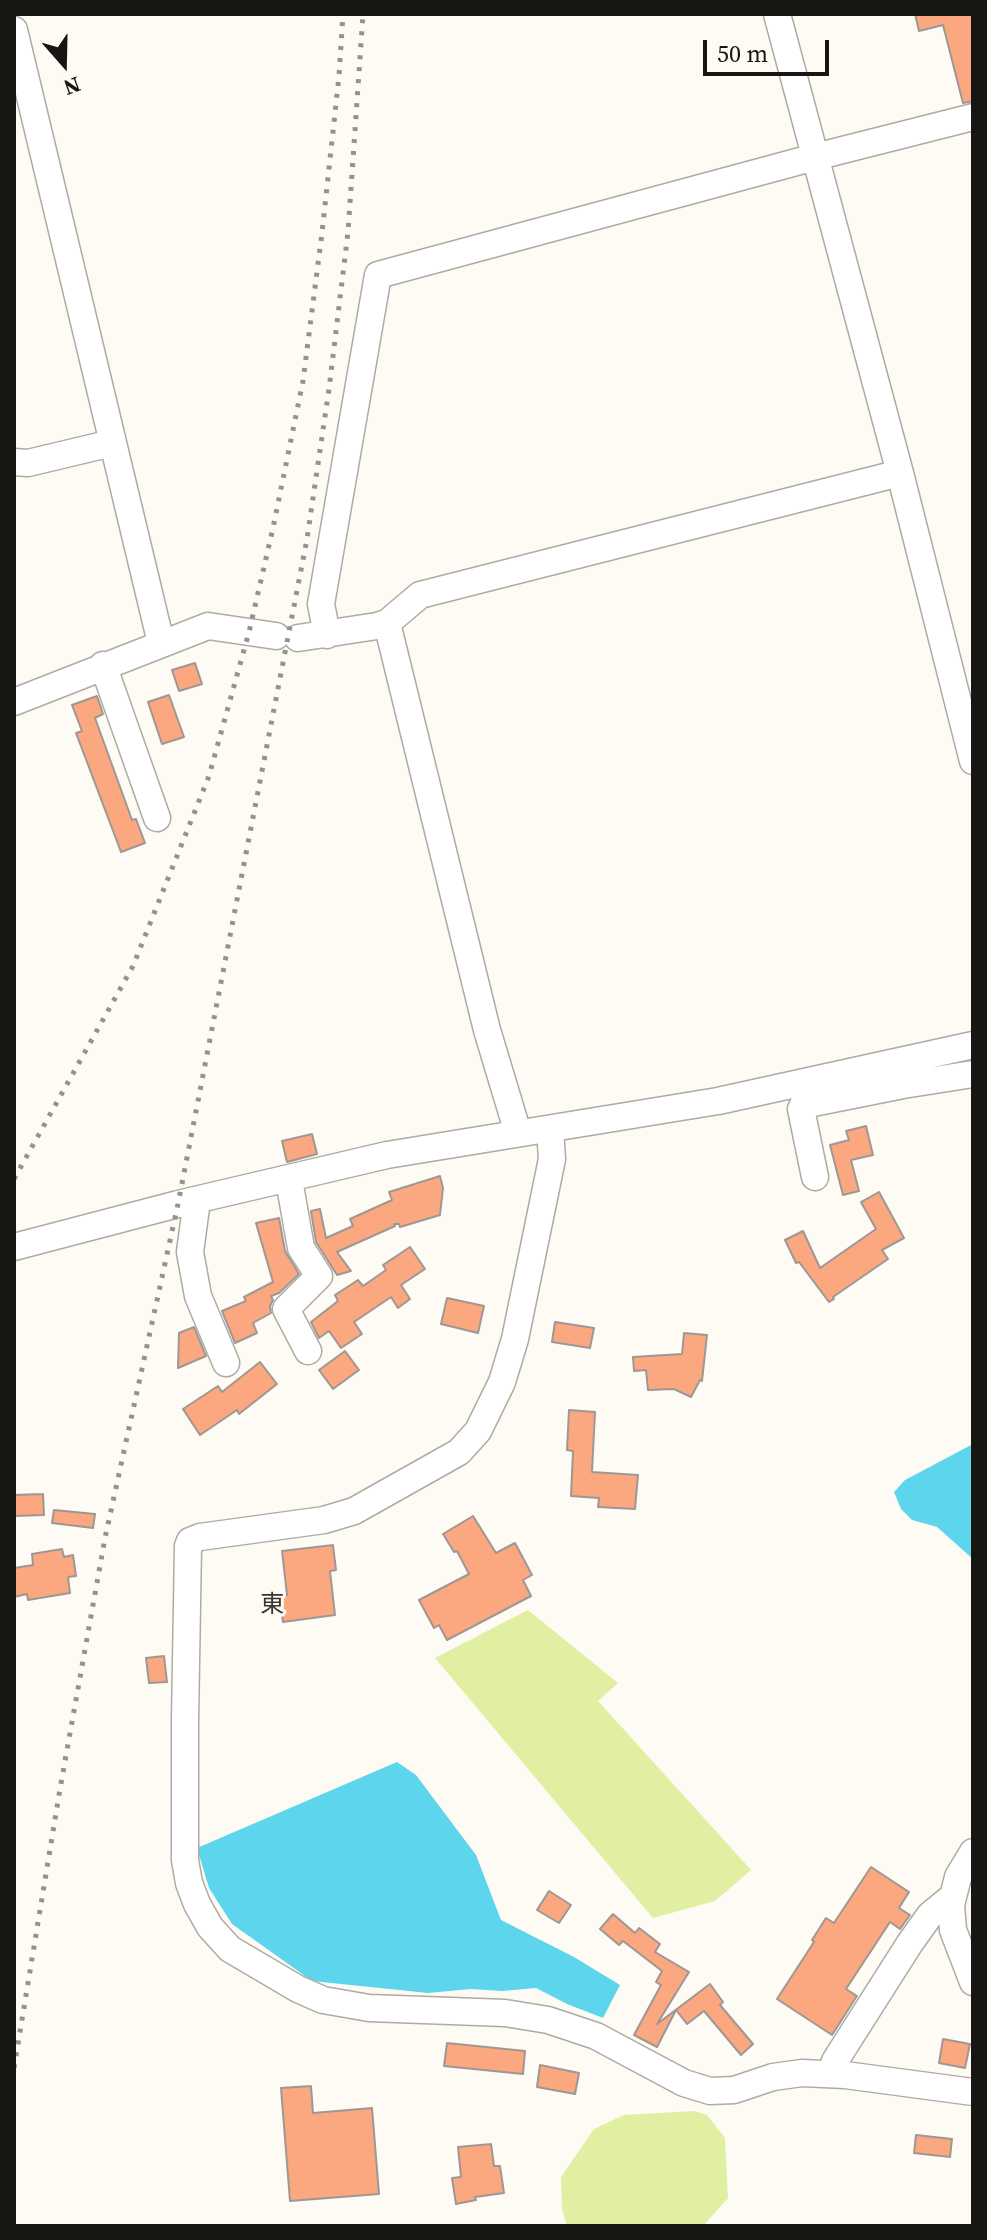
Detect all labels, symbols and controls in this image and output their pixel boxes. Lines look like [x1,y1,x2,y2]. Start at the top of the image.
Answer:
north arrow [24,24,104,104]
scale bar [707,24,833,74]
text: 50 m [717,37,768,70]
text: N [60,70,85,103]
district label: 東 [260,1592,284,1620]

